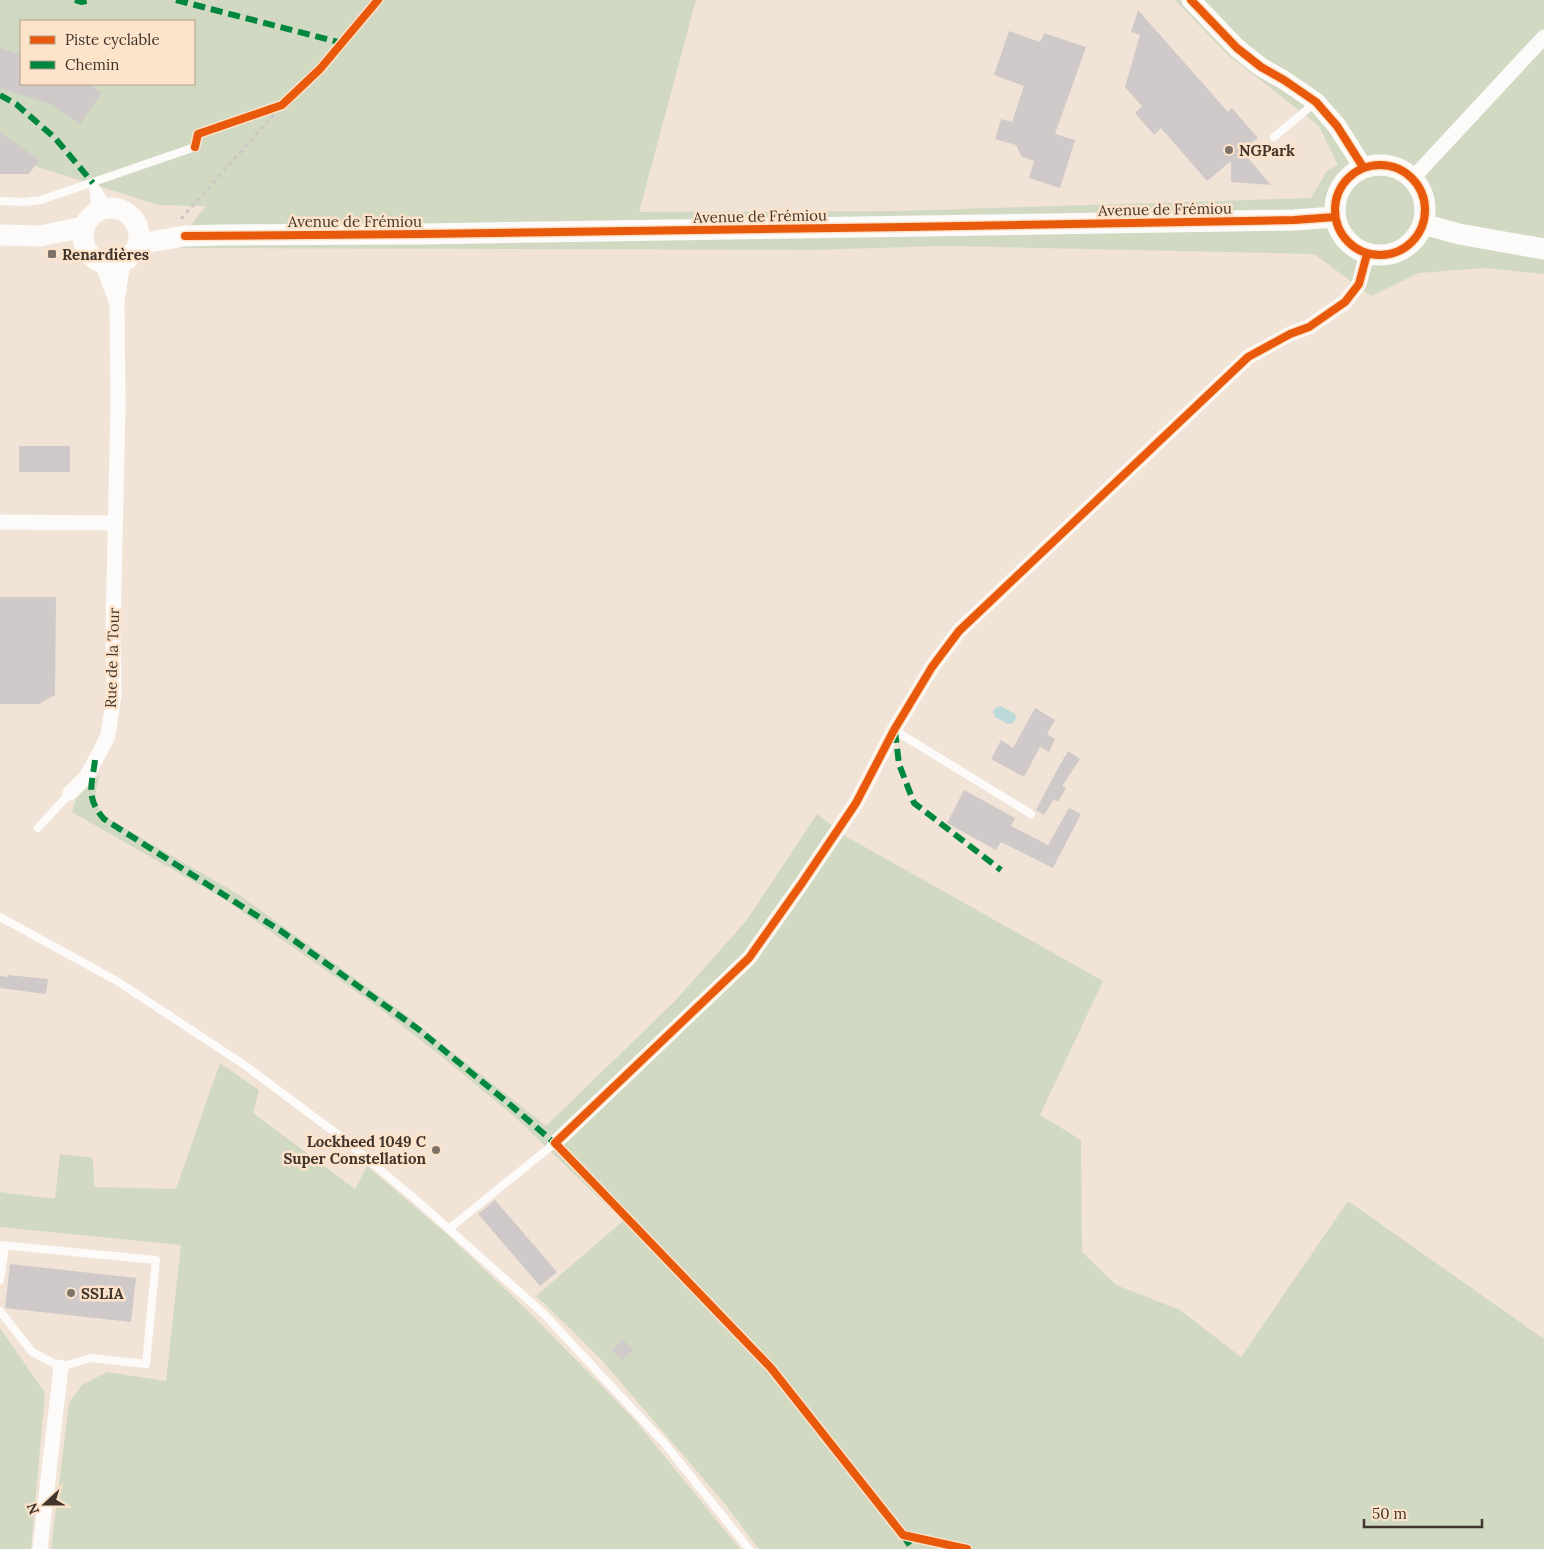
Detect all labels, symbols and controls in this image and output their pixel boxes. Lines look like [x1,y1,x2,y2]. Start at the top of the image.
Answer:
legend [20,20,195,85]
text: Piste cyclable [65,30,160,49]
text: Chemin [65,55,119,74]
place label: NGPark [1239,141,1295,160]
marker: NGPark [1223,144,1235,156]
street label: Avenue de Frémiou [1097,198,1232,220]
street label: Avenue de Frémiou [692,205,827,227]
street label: Avenue de Frémiou [287,212,422,231]
place label: Renardières [62,245,149,264]
marker: Renardières [46,248,58,260]
street label: Rue de la Tour [101,607,123,708]
place label: Lockheed 1049 C Super Constellation [283,1132,427,1168]
marker: Lockheed 1049 C Super Constellation [430,1144,442,1156]
place label: SSLIA [81,1284,124,1303]
marker: SSLIA [65,1287,77,1299]
north arrow [20,1479,70,1529]
scale bar [1364,1496,1482,1528]
text: N [22,1500,43,1517]
text: 50 m [1372,1504,1407,1523]

